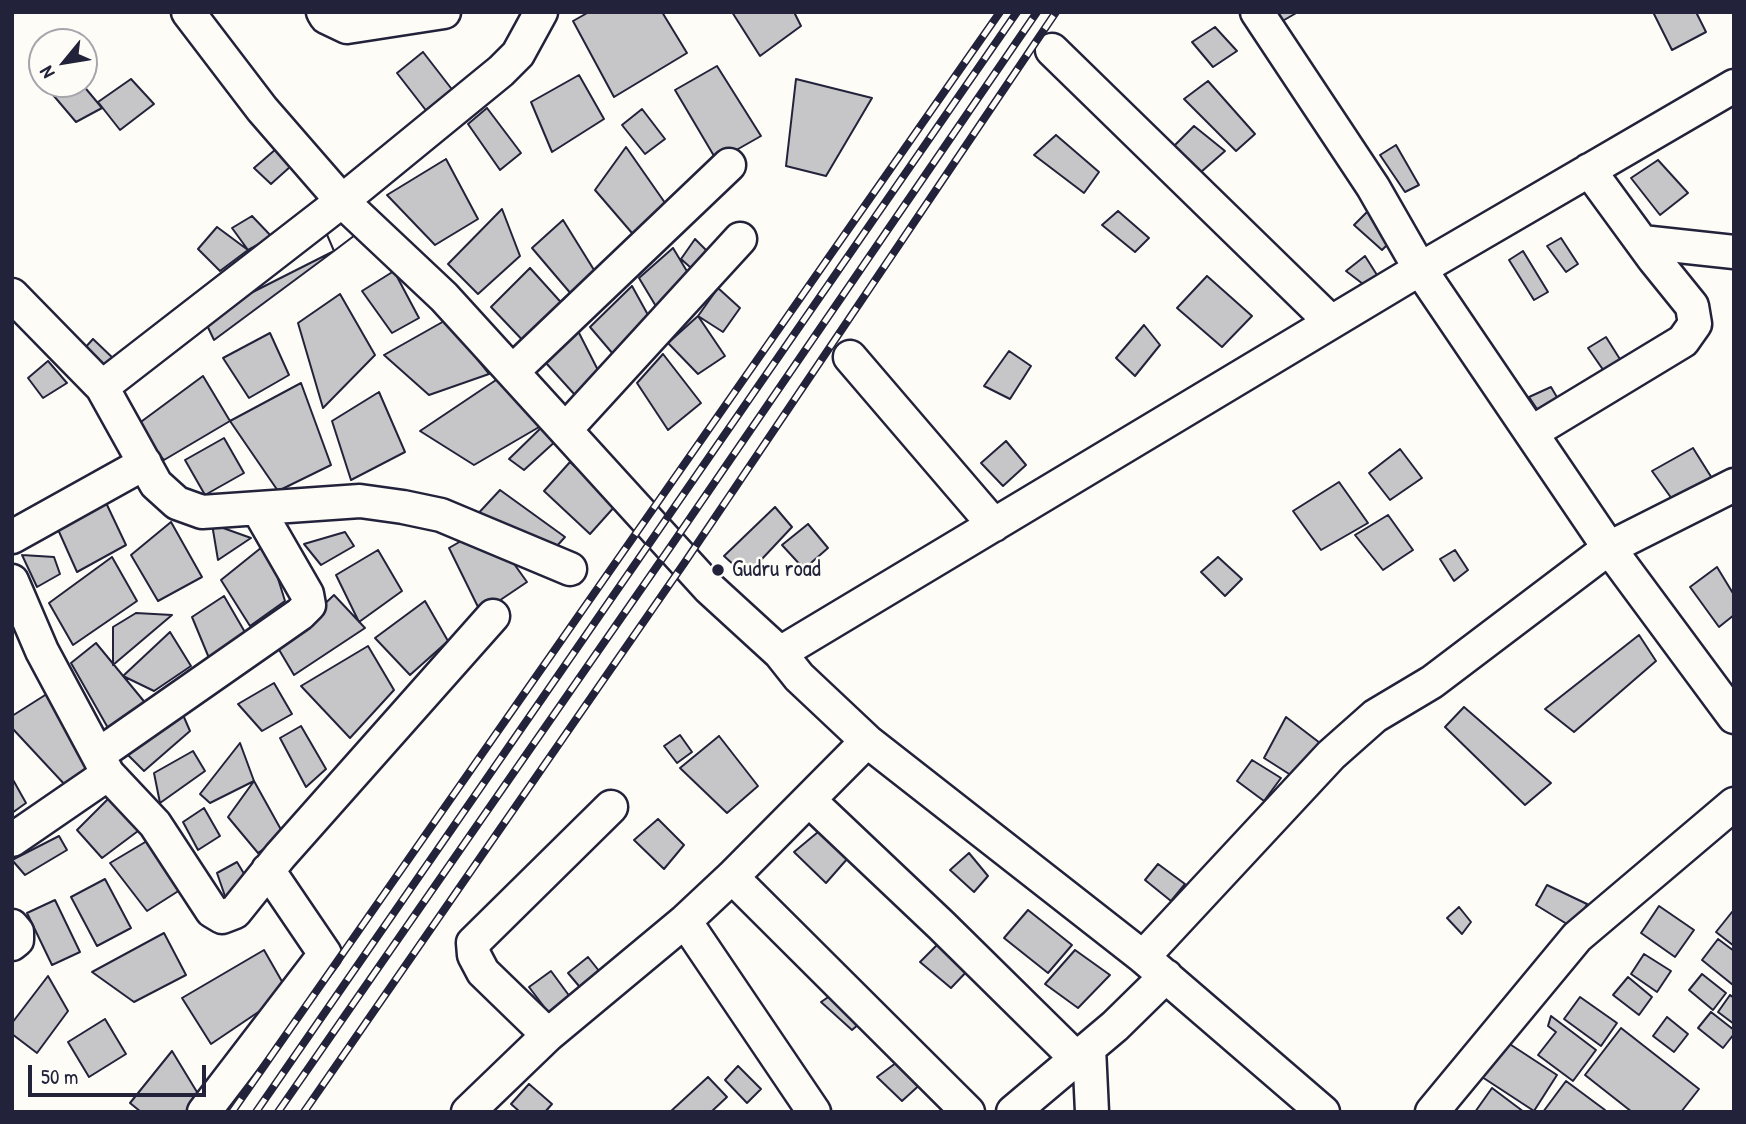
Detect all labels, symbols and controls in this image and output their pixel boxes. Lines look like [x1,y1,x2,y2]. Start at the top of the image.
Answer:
north arrow [28,28,98,98]
text: N [33,62,60,83]
place label: Gudru road [732,556,821,584]
marker: Gudru road [710,562,726,578]
scale bar [32,1050,210,1094]
text: 50 m [41,1062,78,1091]

